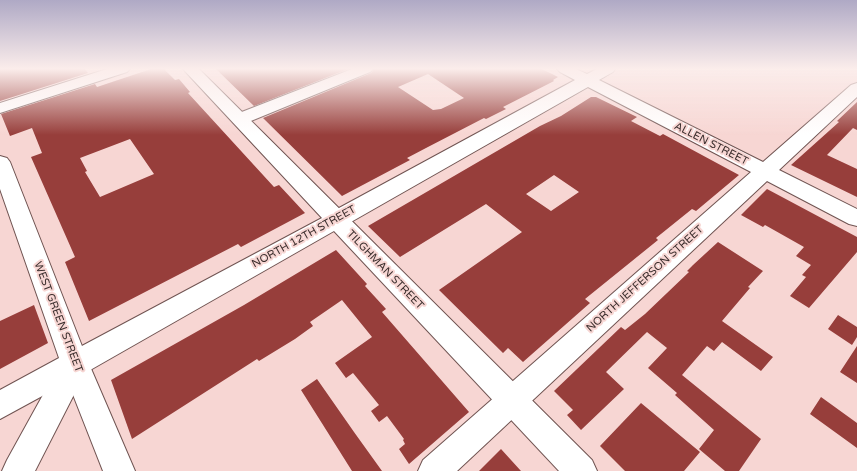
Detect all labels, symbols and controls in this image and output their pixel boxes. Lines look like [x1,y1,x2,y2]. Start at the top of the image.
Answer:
street label: ALLEN STREET [672,120,750,168]
street label: NORTH 12TH STREET [250,203,358,271]
street label: NORTH JEFFERSON STREET [584,223,706,335]
street label: TILGHMAN STREET [344,228,426,312]
street label: WEST GREEN STREET [31,260,85,374]

